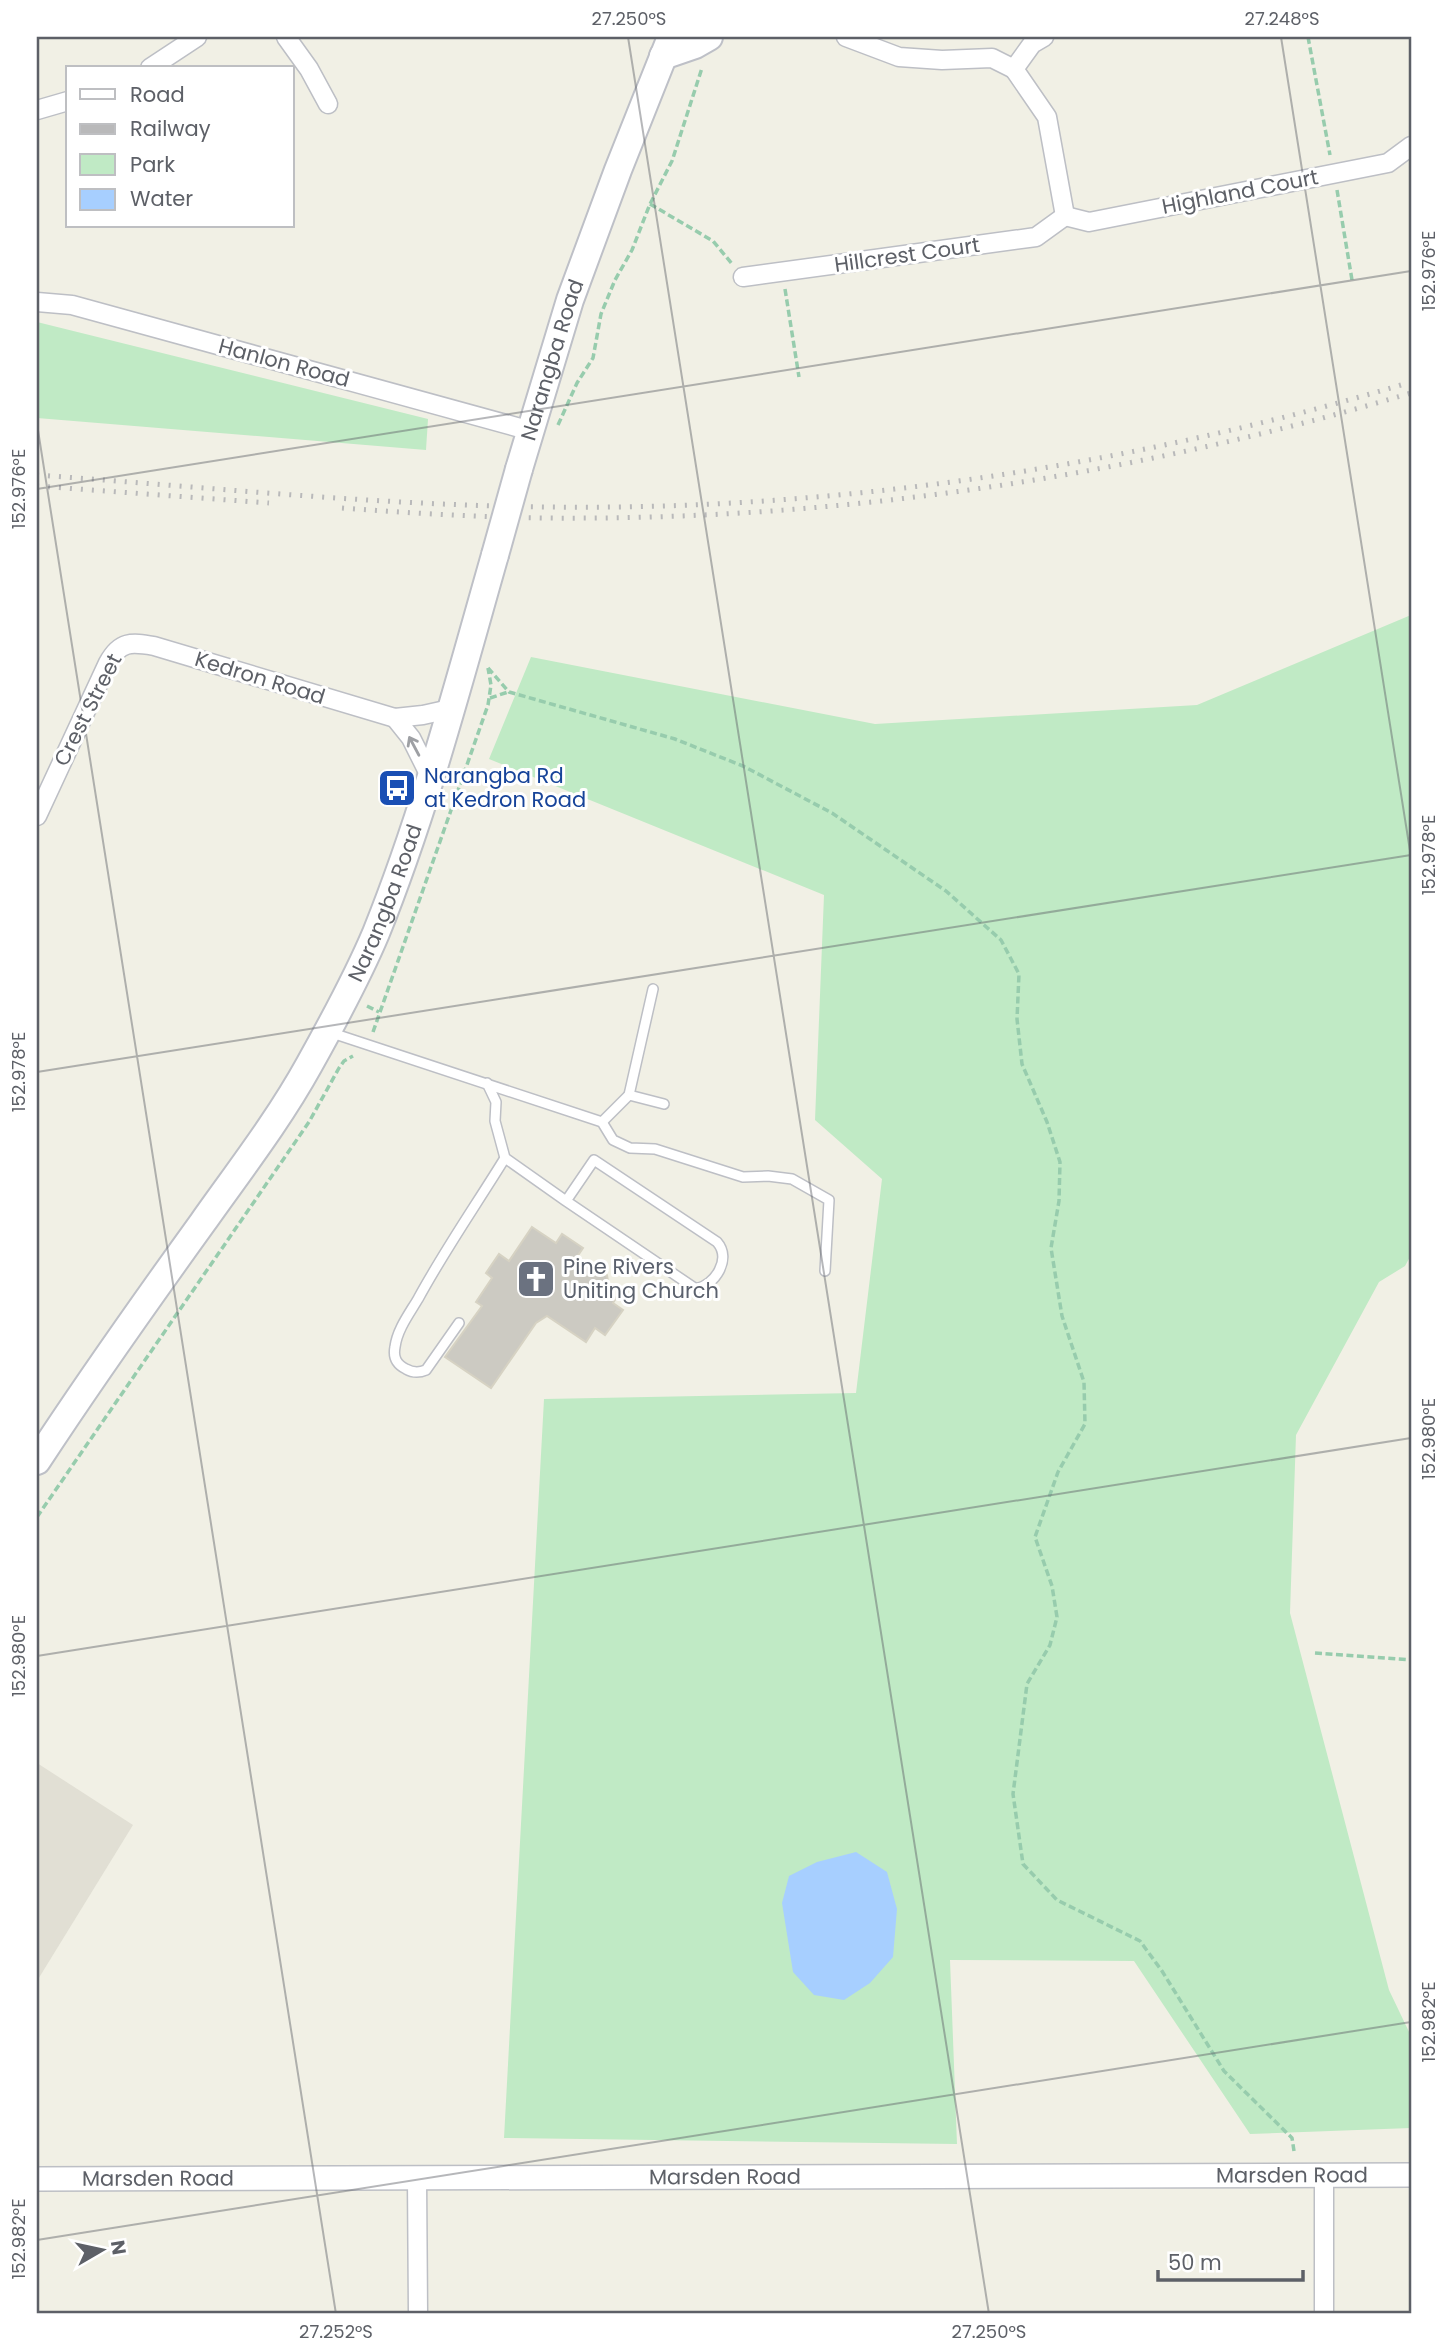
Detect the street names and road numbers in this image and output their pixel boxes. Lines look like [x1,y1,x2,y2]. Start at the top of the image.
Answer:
street label: Highland Court [1159,162,1320,221]
street label: Hillcrest Court [832,230,981,279]
street label: Narangba Road [513,275,590,444]
street label: Hanlon Road [215,331,353,394]
street label: Kedron Road [191,644,329,711]
street label: Crest Street [47,648,128,771]
street label: Narangba Road [341,820,429,987]
street label: Marsden Road [1216,2160,1368,2190]
street label: Marsden Road [649,2162,801,2191]
street label: Marsden Road [82,2163,234,2193]

